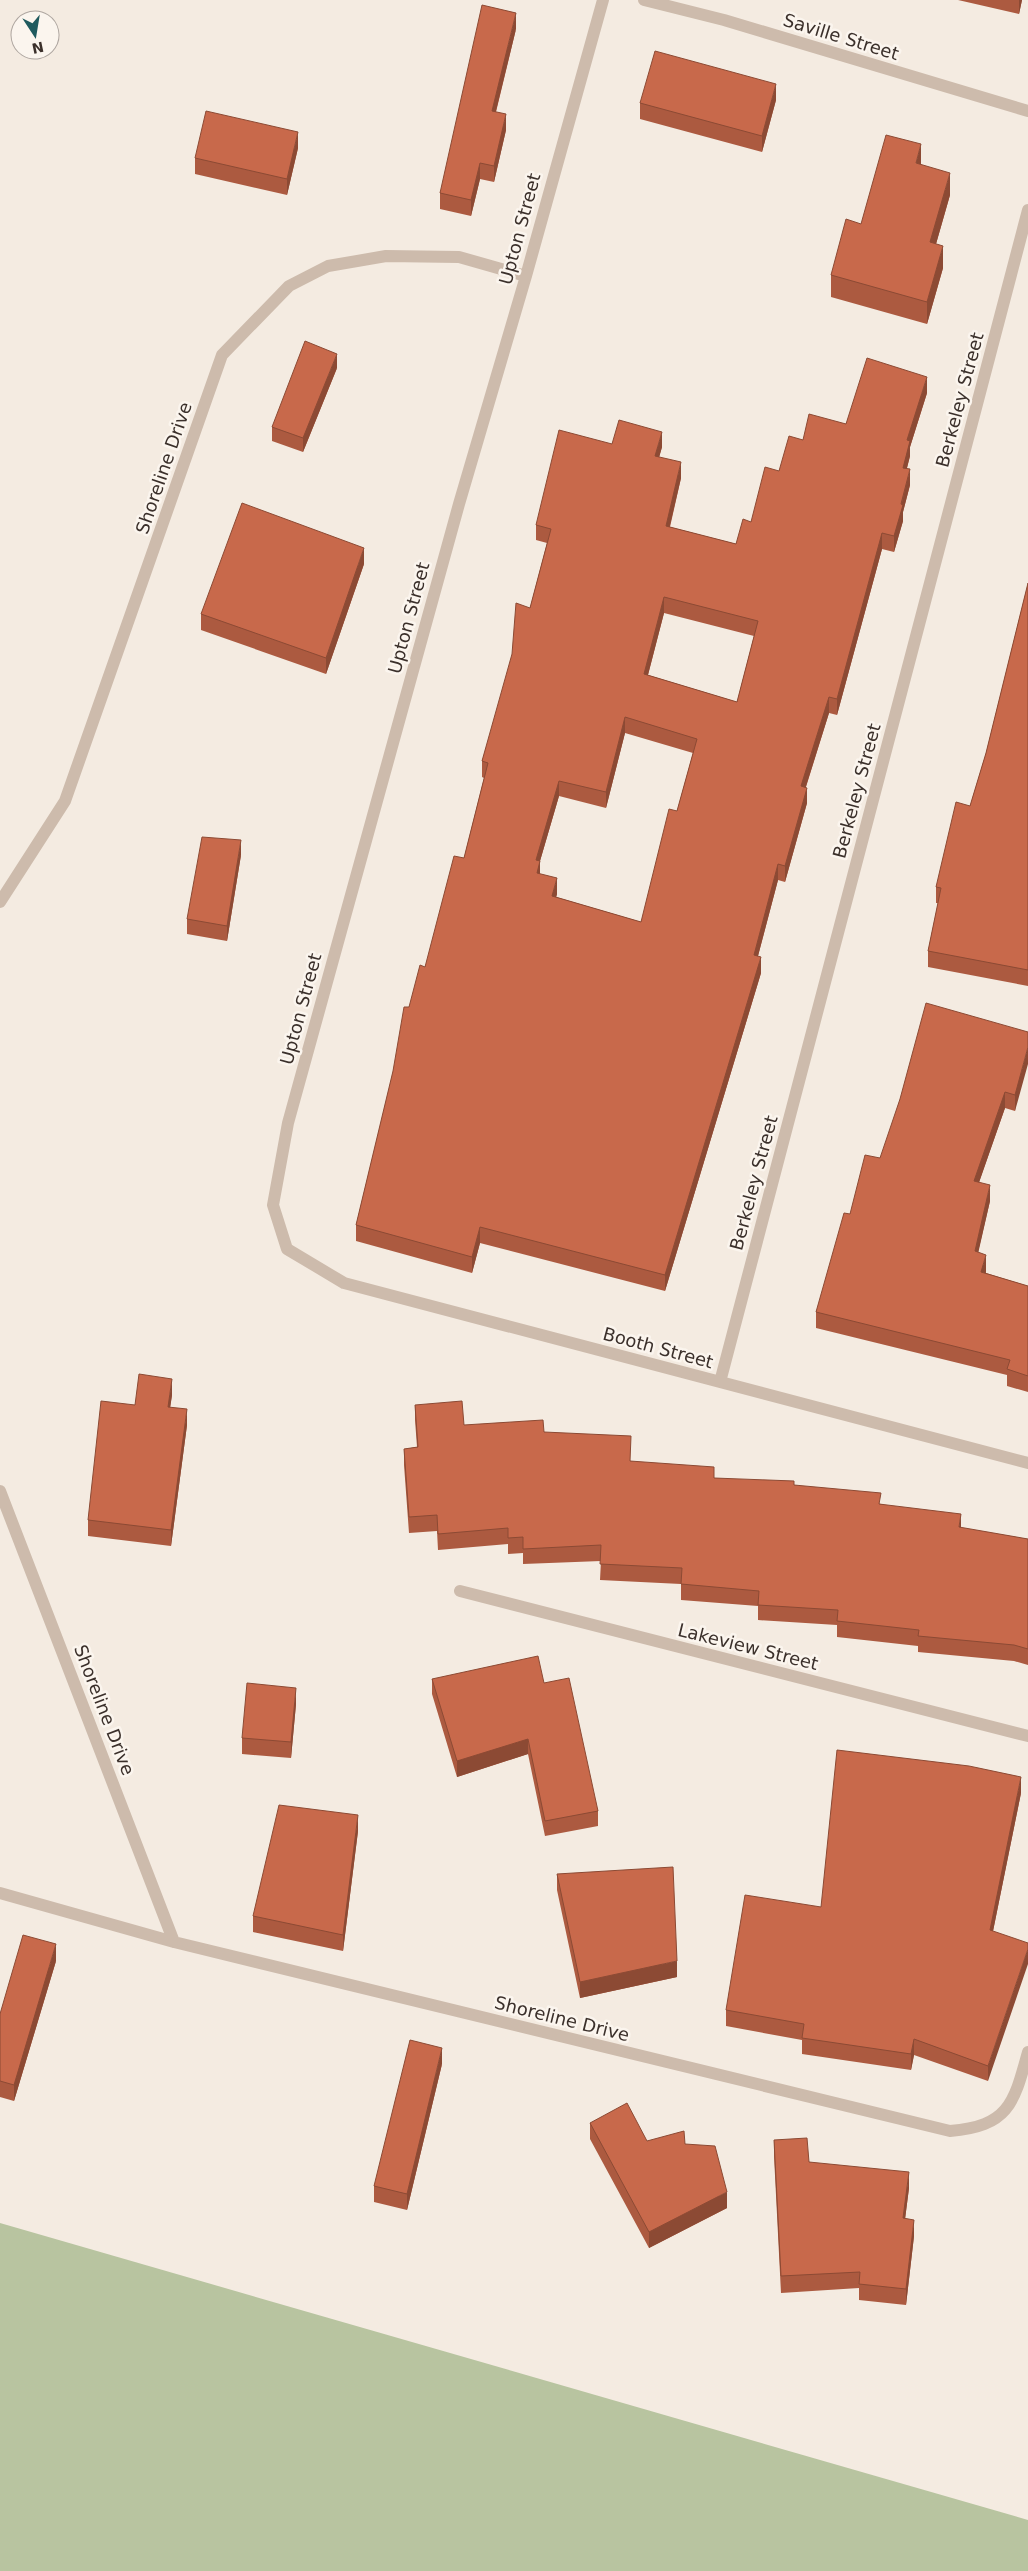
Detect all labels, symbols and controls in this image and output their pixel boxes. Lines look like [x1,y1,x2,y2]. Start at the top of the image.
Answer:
street label: Saville Street [781,9,901,64]
north arrow [10,10,60,60]
text: N [30,39,45,57]
street label: Upton Street [495,171,544,287]
street label: Berkeley Street [931,330,988,470]
street label: Shoreline Drive [131,399,196,537]
street label: Upton Street [384,560,433,676]
street label: Berkeley Street [828,721,885,861]
street label: Upton Street [276,951,325,1067]
street label: Berkeley Street [725,1113,782,1253]
street label: Booth Street [601,1323,716,1372]
street label: Lakeview Street [676,1619,820,1674]
street label: Shoreline Drive [70,1642,139,1778]
street label: Shoreline Drive [493,1992,632,2045]

